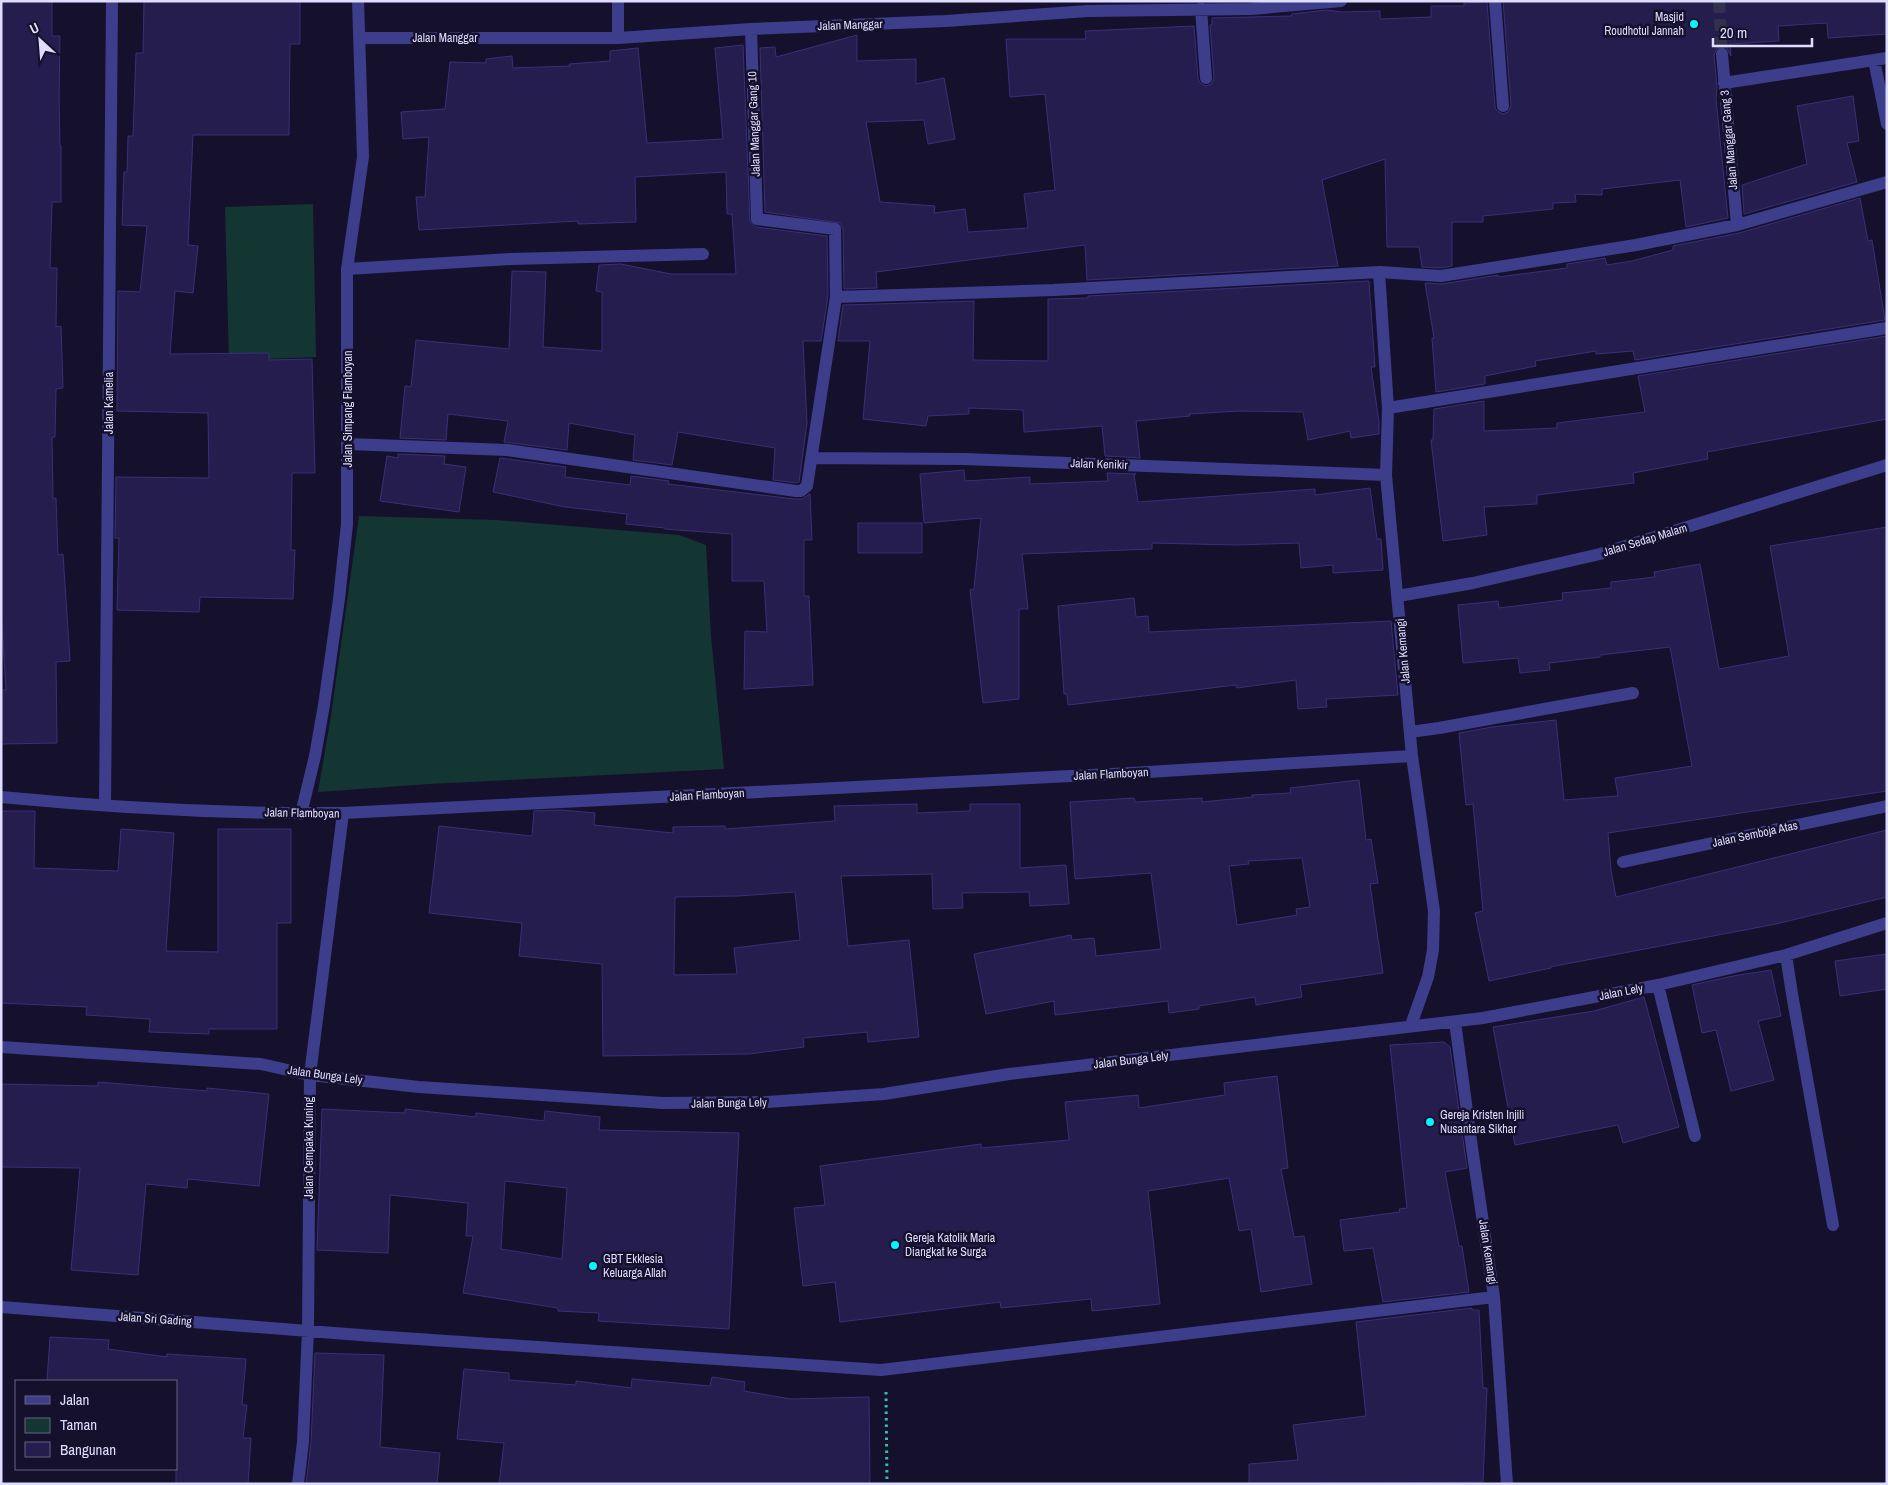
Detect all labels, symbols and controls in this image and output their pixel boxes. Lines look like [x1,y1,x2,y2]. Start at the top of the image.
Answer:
place label: Masjid Roudhotul Jannah [1604,9,1684,39]
north arrow [15,15,65,65]
scale bar [1713,15,1812,47]
street label: Jalan Manggar [817,16,884,34]
text: U [27,18,42,38]
marker: Masjid Roudhotul Jannah [1688,18,1700,30]
text: 20 m [1720,22,1747,43]
street label: Jalan Manggar [412,30,478,46]
street label: Jalan Manggar Gang 10 [744,71,764,177]
street label: Jalan Manggar Gang 3 [1717,89,1741,191]
street label: Jalan Simpang Flamboyan [340,350,356,468]
street label: Jalan Kamelia [101,371,117,434]
street label: Jalan Kenikir [1070,455,1129,473]
street label: Jalan Sedap Malam [1601,520,1689,560]
street label: Jalan Kemangi [1392,618,1414,684]
street label: Jalan Flamboyan [1073,764,1149,784]
street label: Jalan Flamboyan [669,785,745,805]
street label: Jalan Flamboyan [264,804,340,822]
street label: Jalan Semboja Atas [1711,817,1799,851]
street label: Jalan Lely [1598,980,1644,1004]
street label: Jalan Bunga Lely [1093,1047,1170,1073]
street label: Jalan Bunga Lely [287,1062,364,1088]
street label: Jalan Bunga Lely [691,1094,767,1112]
street label: Jalan Cempaka Kuning [301,1096,317,1199]
place label: Gereja Kristen Injili Nusantara Sikhar [1440,1107,1524,1137]
marker: Gereja Kristen Injili Nusantara Sikhar [1424,1116,1436,1128]
street label: Jalan Kemangi [1475,1218,1501,1286]
place label: Gereja Katolik Maria Diangkat ke Surga [905,1230,996,1260]
marker: Gereja Katolik Maria Diangkat ke Surga [889,1239,901,1251]
place label: GBT Ekklesia Keluarga Allah [603,1251,666,1281]
marker: GBT Ekklesia Keluarga Allah [587,1260,599,1272]
street label: Jalan Sri Gading [118,1308,193,1330]
legend [15,1380,178,1470]
text: Jalan [60,1389,89,1410]
text: Taman [60,1414,97,1435]
text: Bangunan [60,1439,116,1460]

